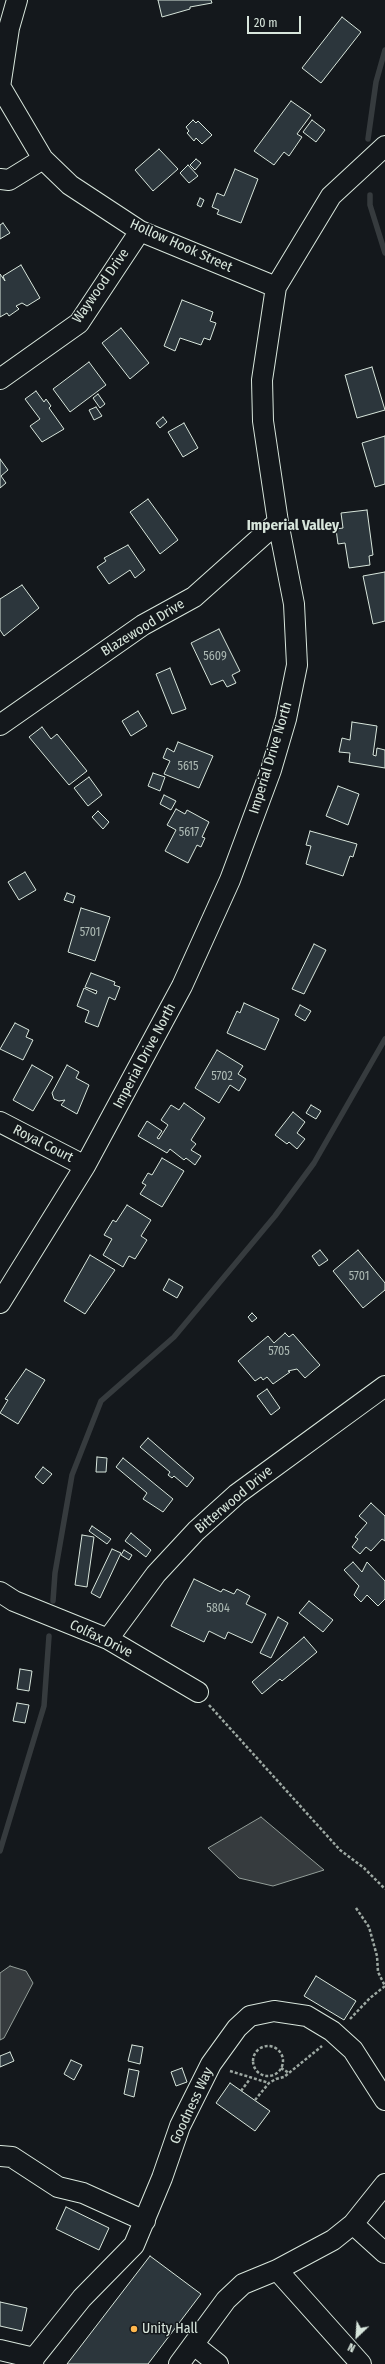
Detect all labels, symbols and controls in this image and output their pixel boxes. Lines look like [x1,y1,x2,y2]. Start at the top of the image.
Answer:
scale bar [249,8,303,34]
text: 20 m [254,16,278,30]
street label: Hollow Hook Street [127,216,235,276]
street label: Waywood Drive [69,245,133,327]
district label: Imperial Valley [247,517,339,535]
street label: Blazewood Drive [98,596,188,660]
house number: 5609 [203,650,227,664]
street label: Imperial Drive North [246,700,296,816]
house number: 5615 [177,760,199,774]
house number: 5617 [179,826,199,840]
house number: 5701 [80,926,100,940]
street label: Imperial Drive North [110,1001,180,1111]
house number: 5702 [211,1070,233,1084]
street label: Royal Court [10,1122,76,1166]
house number: 5701 [349,1270,369,1284]
house number: 5705 [268,1345,290,1359]
street label: Bitterwood Drive [192,1463,276,1537]
house number: 5804 [206,1602,230,1616]
street label: Colfax Drive [67,1617,135,1661]
street label: Goodness Way [167,2065,217,2147]
north arrow [337,2316,377,2356]
place label: Unity Hall [142,2321,198,2337]
marker: Unity Hall [129,2324,139,2334]
text: N [346,2340,357,2355]

